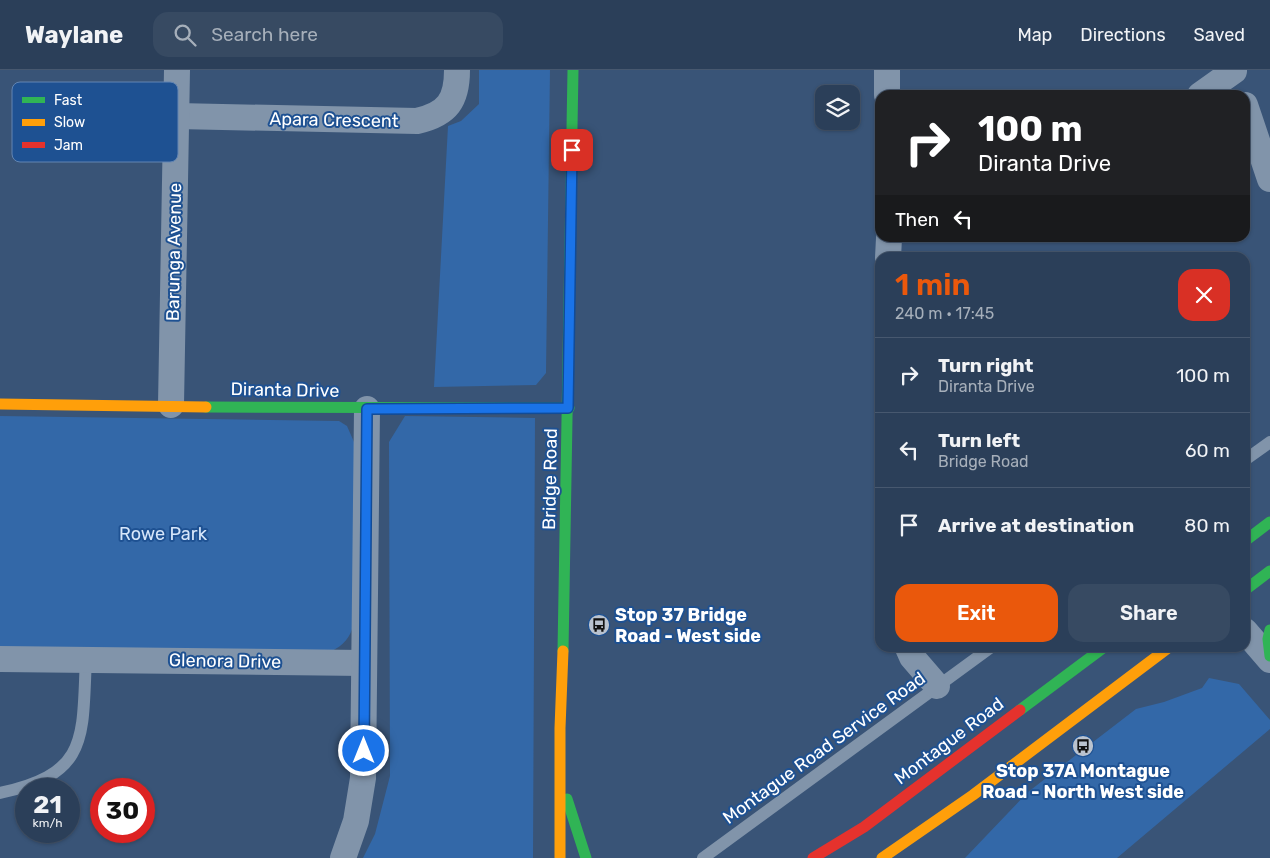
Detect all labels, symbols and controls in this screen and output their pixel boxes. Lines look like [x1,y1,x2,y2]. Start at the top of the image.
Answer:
search box [153,12,503,57]
text: Waylane [25,21,123,49]
icon: search [171,21,199,49]
text: Search here [211,23,318,46]
text: Map [1017,24,1052,46]
text: Directions [1080,24,1166,46]
text: Saved [1194,24,1245,46]
legend [12,82,178,162]
map controls [815,85,860,130]
button: layers [815,85,860,130]
text: Fast [54,92,83,109]
street label: Apara Crescent [269,108,399,132]
text: 100 m [978,108,1083,150]
icon: right [895,110,960,175]
text: Slow [54,114,85,131]
pin [551,129,593,171]
icon: arrive [558,136,586,164]
text: Jam [54,137,83,154]
text: Diranta Drive [978,150,1111,177]
street label: Barunga Avenue [162,183,186,321]
icon: left [949,205,977,233]
text: Then [895,208,939,231]
text: 1 min [895,267,970,303]
button: close [1178,269,1230,321]
text: 240 m · 17:45 [895,304,994,323]
text: Turn right [938,354,1033,377]
icon: right [895,361,923,389]
text: 100 m [1176,364,1230,387]
text: Diranta Drive [938,377,1035,396]
street label: Diranta Drive [230,378,340,402]
street label: Bridge Road [538,428,562,530]
text: Turn left [938,429,1020,452]
icon: left [895,436,923,464]
text: 60 m [1185,439,1230,462]
text: Bridge Road [938,452,1029,471]
icon: arrive [895,511,923,539]
text: Arrive at destination [938,514,1134,537]
text: 80 m [1184,514,1230,537]
park label: Rowe Park [119,523,208,545]
button: Exit [895,584,1058,642]
button: Share [1068,584,1230,642]
place label: Stop 37 Bridge Road - West side [615,604,761,647]
bus stop icon: Stop 37 Bridge Road - West side [587,613,611,637]
street label: Glenora Drive [169,649,281,673]
street label: Montague Road Service Road [718,667,930,829]
street label: Montague Road [890,693,1008,789]
position arrow [337,724,389,776]
bus stop icon: Stop 37A Montague Road - North West side [1071,734,1095,758]
place label: Stop 37A Montague Road - North West side [982,760,1184,803]
speed limit sign: 30 [90,778,155,843]
text: 21 [33,790,62,819]
text: km/h [33,816,62,830]

